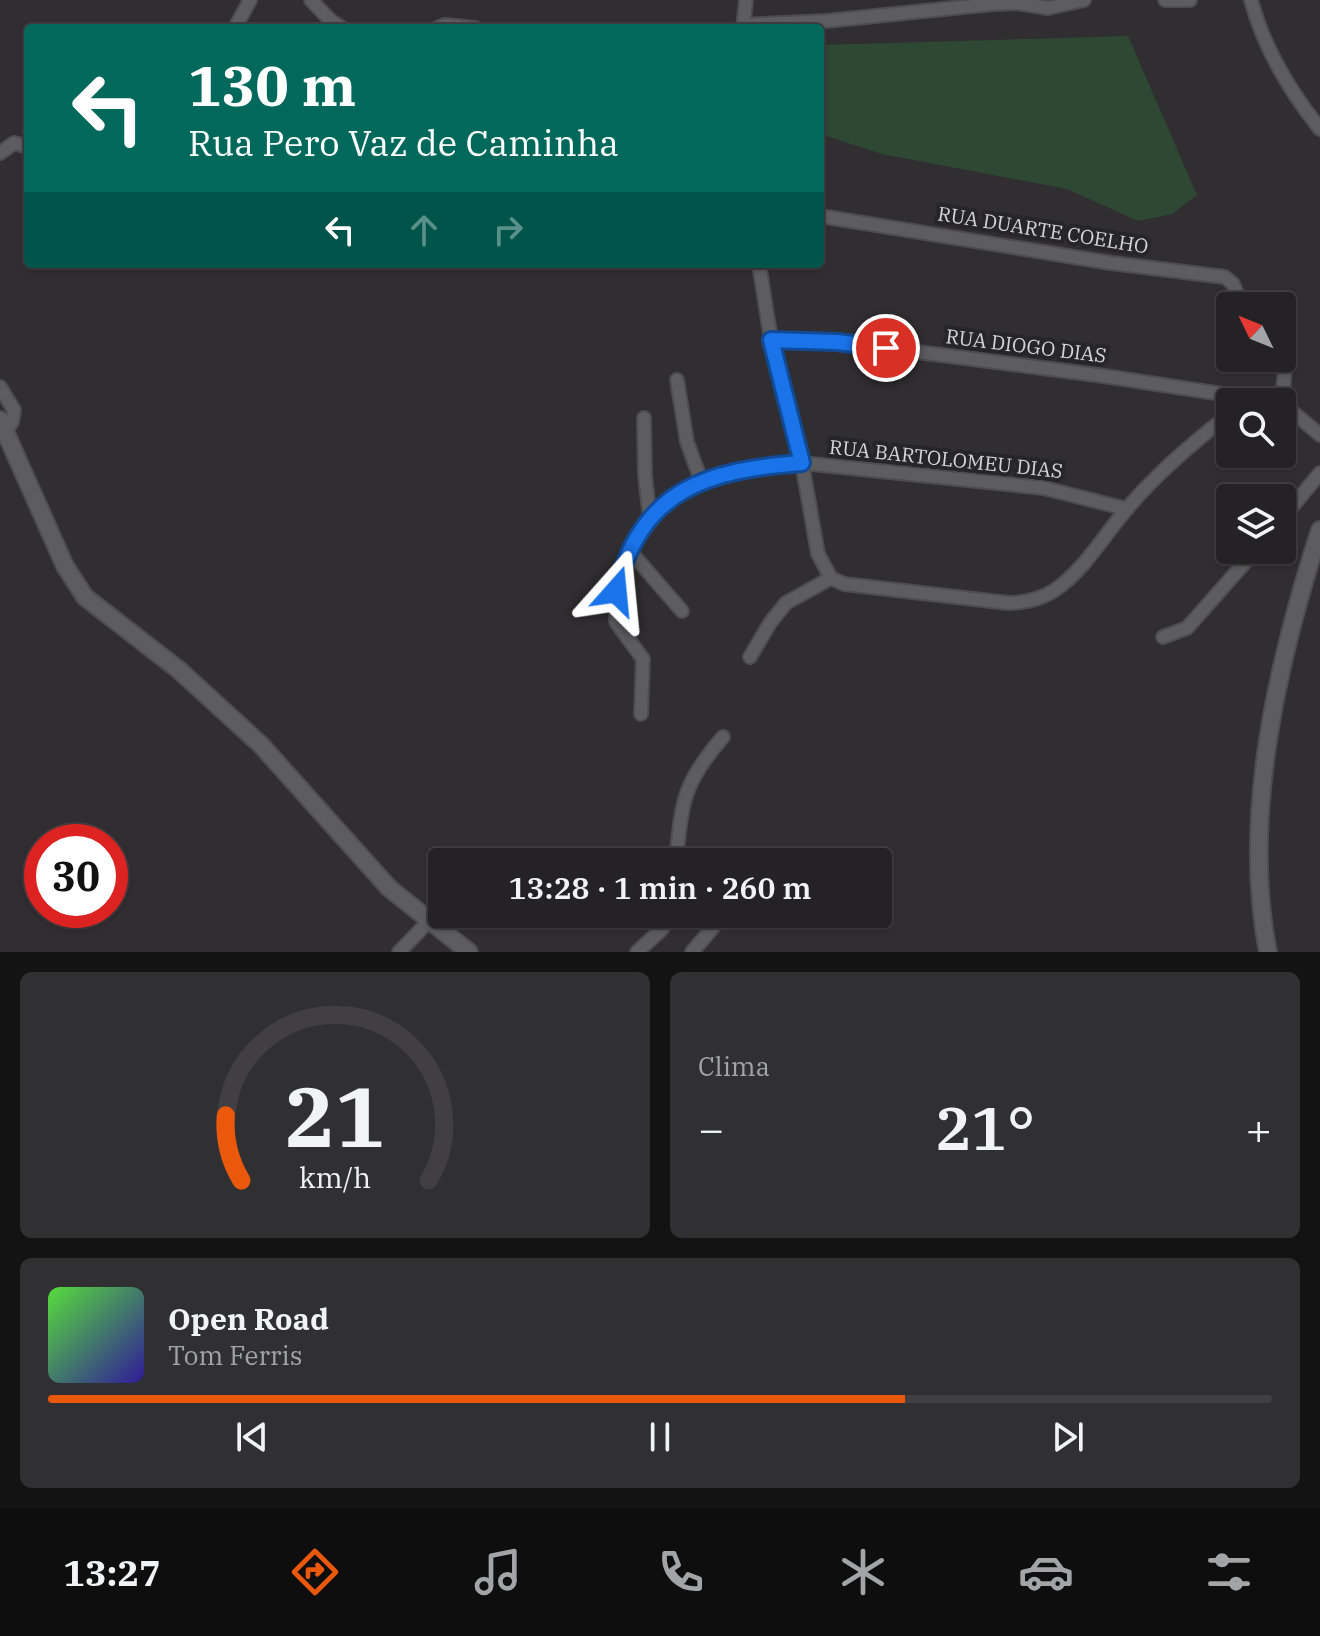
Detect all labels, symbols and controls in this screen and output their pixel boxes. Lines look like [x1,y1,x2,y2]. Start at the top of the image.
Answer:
text: 130 m [188,49,356,121]
icon: left [56,56,160,160]
text: Rua Pero Vaz de Caminha [188,119,619,166]
street label: RUA DUARTE COELHO [936,200,1150,260]
icon: left [318,208,362,252]
icon: ahead [402,208,446,252]
icon: right [486,208,530,252]
north arrow [1216,292,1296,372]
map controls [1216,292,1296,564]
pin [852,314,920,382]
street label: RUA DIOGO DIAS [944,322,1108,369]
icon: arrive [864,326,908,370]
button: search [1216,388,1296,468]
street label: RUA BARTOLOMEU DIAS [828,433,1064,484]
button: layers [1216,484,1296,564]
position arrow [574,549,658,633]
speed limit sign: 30 [24,824,128,928]
text: 13:28 · 1 min · 260 m [509,868,811,907]
text: Clima [698,1049,770,1083]
text: 21 [285,1062,385,1170]
text: 21° [935,1088,1035,1167]
text: − [698,1100,724,1157]
text: + [1246,1100,1272,1157]
text: km/h [299,1159,371,1196]
text: Open Road [168,1299,329,1338]
text: Tom Ferris [168,1338,302,1372]
icon: previous [230,1415,274,1459]
icon: pause [638,1415,682,1459]
icon: next [1046,1415,1090,1459]
icon: directions [287,1544,343,1600]
icon: music [470,1544,526,1600]
icon: phone [653,1544,709,1600]
icon: climate [835,1544,891,1600]
icon: car [1018,1544,1074,1600]
icon: filters [1201,1544,1257,1600]
text: 13:27 [63,1549,161,1596]

